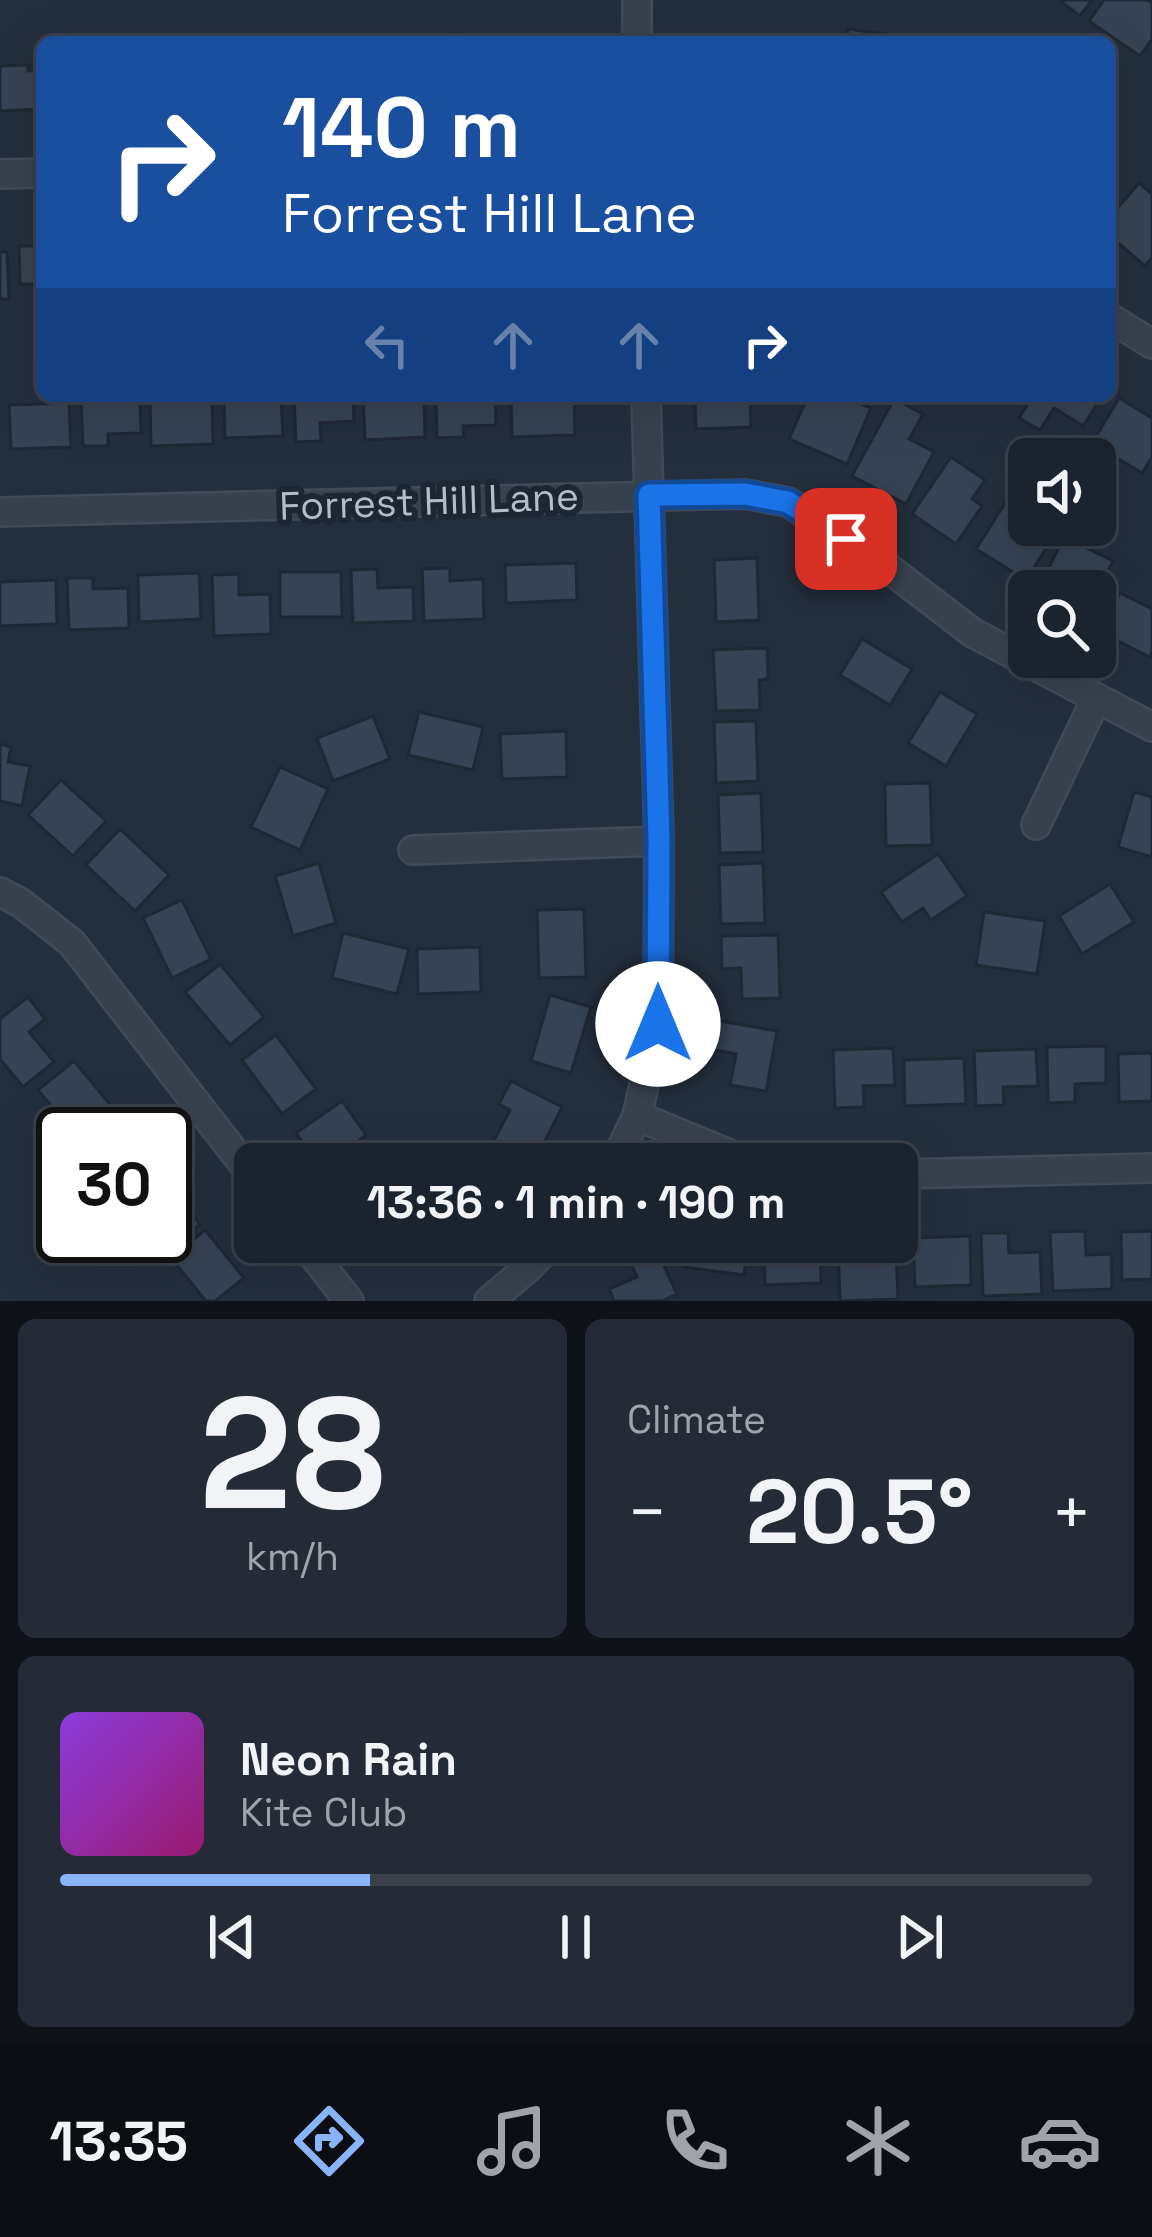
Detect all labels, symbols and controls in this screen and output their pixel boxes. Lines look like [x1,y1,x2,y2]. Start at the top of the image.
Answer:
text: 140 m [282,74,521,182]
icon: right [84,84,240,240]
text: Forrest Hill Lane [282,179,697,248]
icon: left [354,312,420,378]
icon: ahead [480,312,546,378]
icon: ahead [606,312,672,378]
icon: right [732,312,798,378]
map controls [1008,438,1116,678]
button: sound [1008,438,1116,546]
street label: Forrest Hill Lane [278,471,580,531]
pin [795,488,897,590]
icon: arrive [813,506,879,572]
button: search [1008,570,1116,678]
position arrow [595,961,721,1087]
speed limit sign: 30 [36,1107,192,1263]
text: 13:36 · 1 min · 190 m [367,1174,785,1231]
text: 28 [199,1354,386,1554]
text: Climate [627,1395,766,1444]
text: 20.5° [746,1454,973,1569]
text: − [627,1470,668,1554]
text: + [1051,1470,1092,1554]
text: km/h [246,1532,339,1581]
text: Neon Rain [240,1731,457,1788]
text: Kite Club [240,1788,407,1837]
icon: previous [199,1904,265,1970]
icon: pause [543,1904,609,1970]
icon: next [887,1904,953,1970]
icon: directions [287,2099,371,2183]
icon: music [470,2099,554,2183]
icon: phone [653,2099,737,2183]
icon: climate [836,2099,920,2183]
icon: car [1018,2099,1102,2183]
text: 13:35 [49,2107,188,2176]

